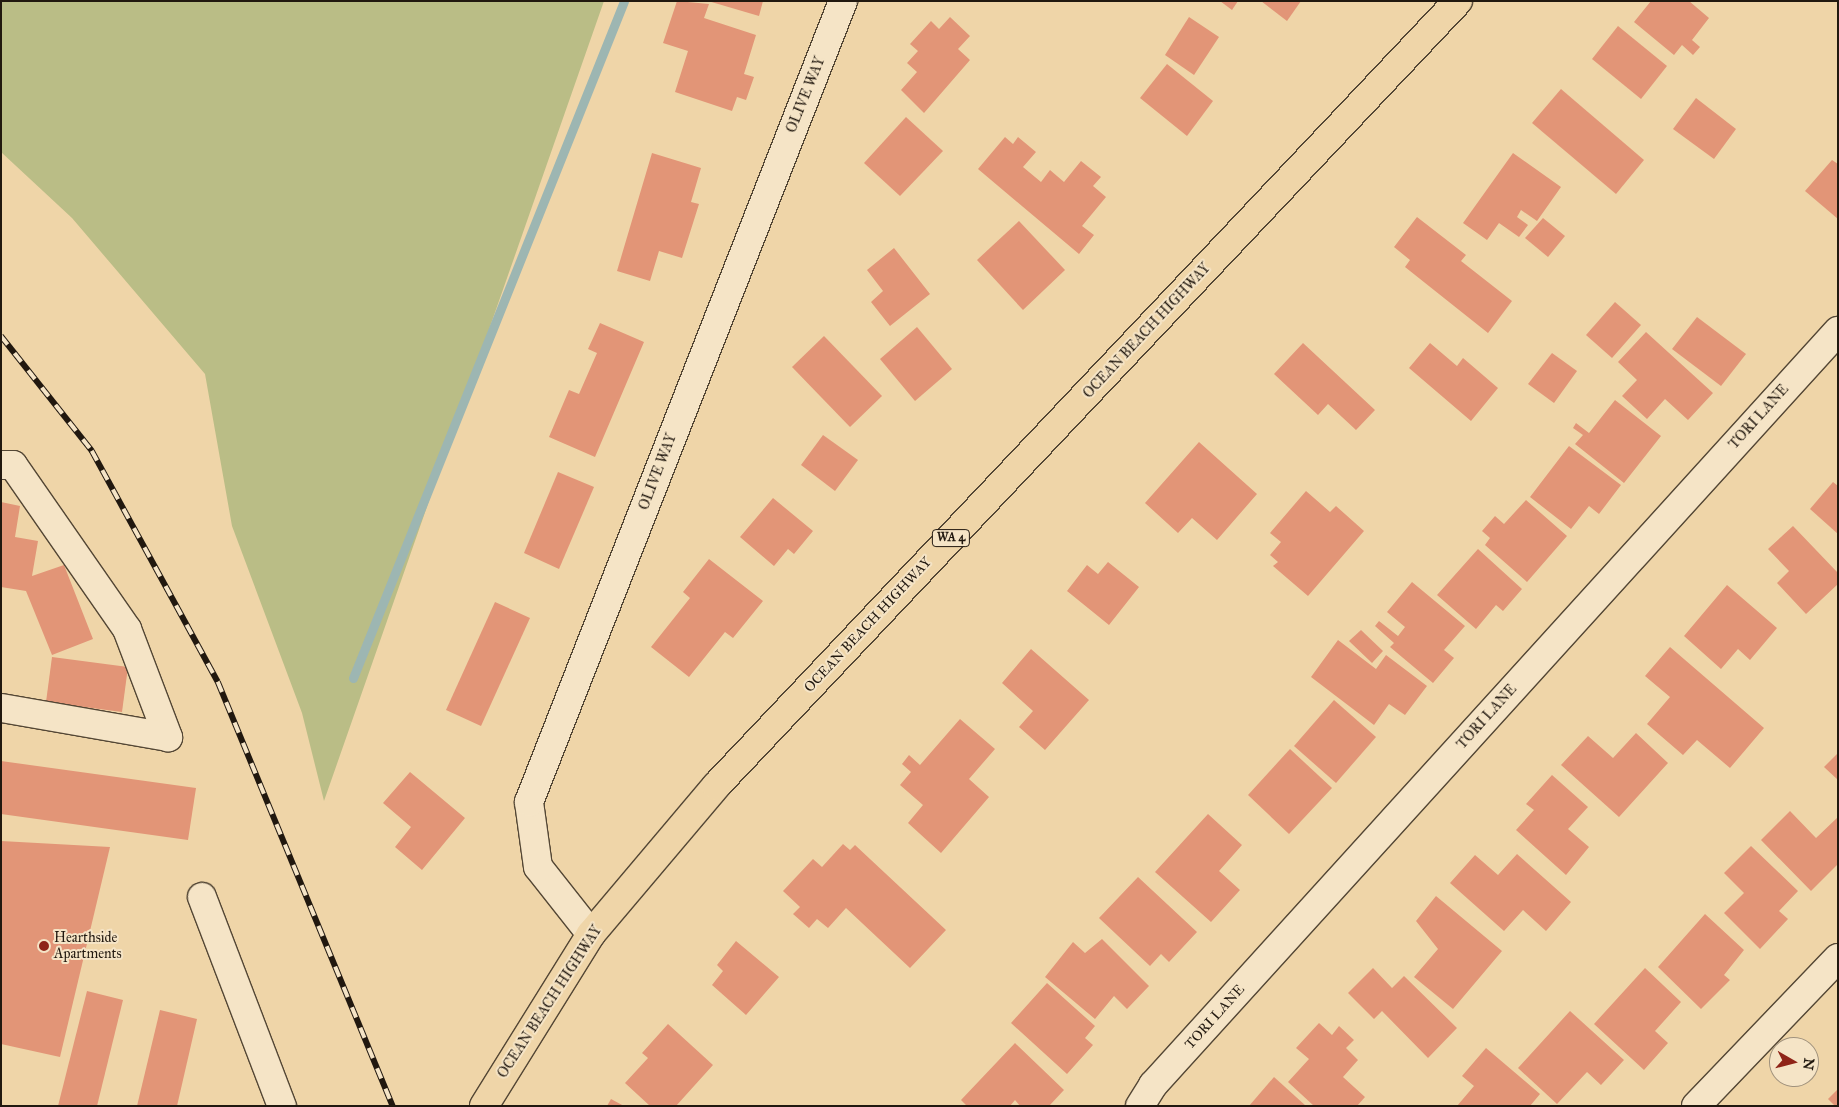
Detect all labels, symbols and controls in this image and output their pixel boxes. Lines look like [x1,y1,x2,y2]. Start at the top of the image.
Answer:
street label: OLIVE WAY [783,55,829,135]
street label: OCEAN BEACH HIGHWAY [1080,260,1214,402]
street label: TORI LANE [1726,381,1792,453]
street label: OLIVE WAY [636,432,680,512]
road number: WA 4 [931,528,971,548]
street label: OCEAN BEACH HIGHWAY [801,554,935,696]
street label: TORI LANE [1454,681,1520,753]
street label: OCEAN BEACH HIGHWAY [494,923,606,1081]
place label: Hearthside Apartments [54,930,122,962]
marker: Hearthside Apartments [38,940,50,952]
street label: TORI LANE [1182,981,1248,1053]
north arrow [1769,1037,1819,1087]
text: N [1799,1057,1818,1071]

